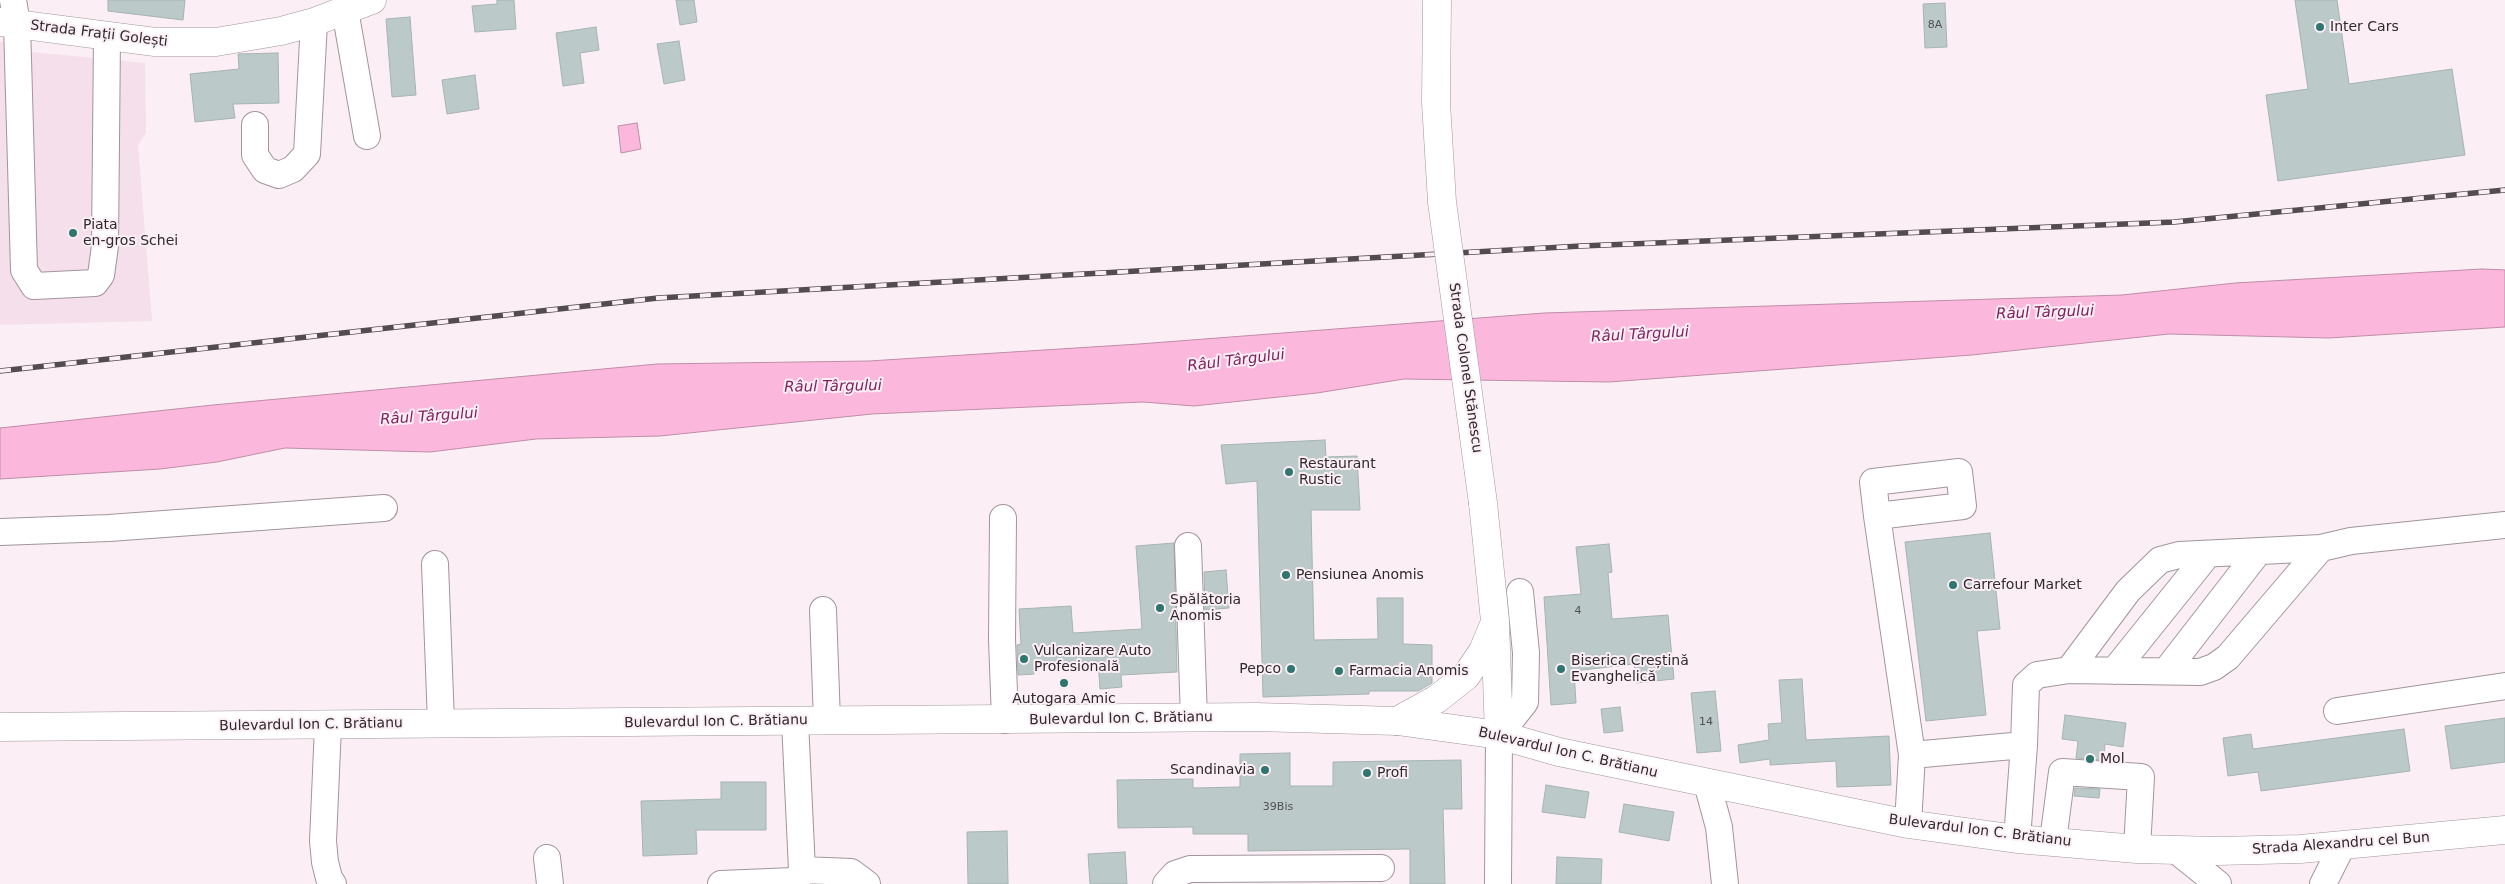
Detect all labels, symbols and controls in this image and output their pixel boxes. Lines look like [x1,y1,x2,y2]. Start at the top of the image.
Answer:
street label: Strada Frații Golești [29,17,169,51]
house number: 8A [1928,18,1942,32]
place label: Inter Cars [2330,19,2399,35]
marker: Inter Cars [2314,21,2326,33]
place label: Piata en-gros Schei [83,217,178,250]
marker: Piata en-gros Schei [67,227,79,239]
street label: Strada Colonel Stănescu [1445,282,1485,454]
water label: Râul Târgului [1996,302,2094,324]
water label: Râul Târgului [1591,323,1689,347]
water label: Râul Târgului [1186,346,1286,376]
water label: Râul Târgului [784,377,882,397]
water label: Râul Târgului [380,405,478,429]
place label: Restaurant Rustic [1299,456,1376,488]
marker: Restaurant Rustic [1283,466,1295,478]
place label: Pensiunea Anomis [1296,567,1424,583]
marker: Pensiunea Anomis [1280,569,1292,581]
place label: Carrefour Market [1963,577,2082,593]
marker: Carrefour Market [1947,579,1959,591]
place label: Spălătoria Anomis [1170,592,1241,624]
marker: Spălătoria Anomis [1154,602,1166,614]
house number: 4 [1575,604,1581,618]
place label: Vulcanizare Auto Profesională [1034,643,1151,676]
marker: Vulcanizare Auto Profesională [1018,653,1030,665]
place label: Biserica Creștină Evanghelică [1571,653,1689,686]
place label: Pepco [1239,661,1281,677]
marker: Pepco [1285,663,1297,675]
place label: Farmacia Anomis [1349,663,1469,679]
marker: Biserica Creștină Evanghelică [1555,663,1567,675]
marker: Farmacia Anomis [1333,665,1345,677]
marker: Autogara Amic [1058,677,1070,689]
place label: Autogara Amic [1012,691,1116,707]
street label: Bulevardul Ion C. Brătianu [1029,709,1213,729]
street label: Bulevardul Ion C. Brătianu [624,712,808,732]
street label: Bulevardul Ion C. Brătianu [219,715,403,735]
house number: 14 [1699,715,1713,729]
street label: Bulevardul Ion C. Brătianu [1477,724,1659,782]
place label: Mol [2100,751,2125,767]
marker: Mol [2084,753,2096,765]
place label: Scandinavia [1170,762,1255,778]
marker: Scandinavia [1259,764,1271,776]
place label: Profi [1377,765,1408,781]
marker: Profi [1361,767,1373,779]
house number: 39Bis [1263,800,1293,814]
street label: Bulevardul Ion C. Brătianu [1888,811,2072,851]
street label: Strada Alexandru cel Bun [2252,829,2430,859]

